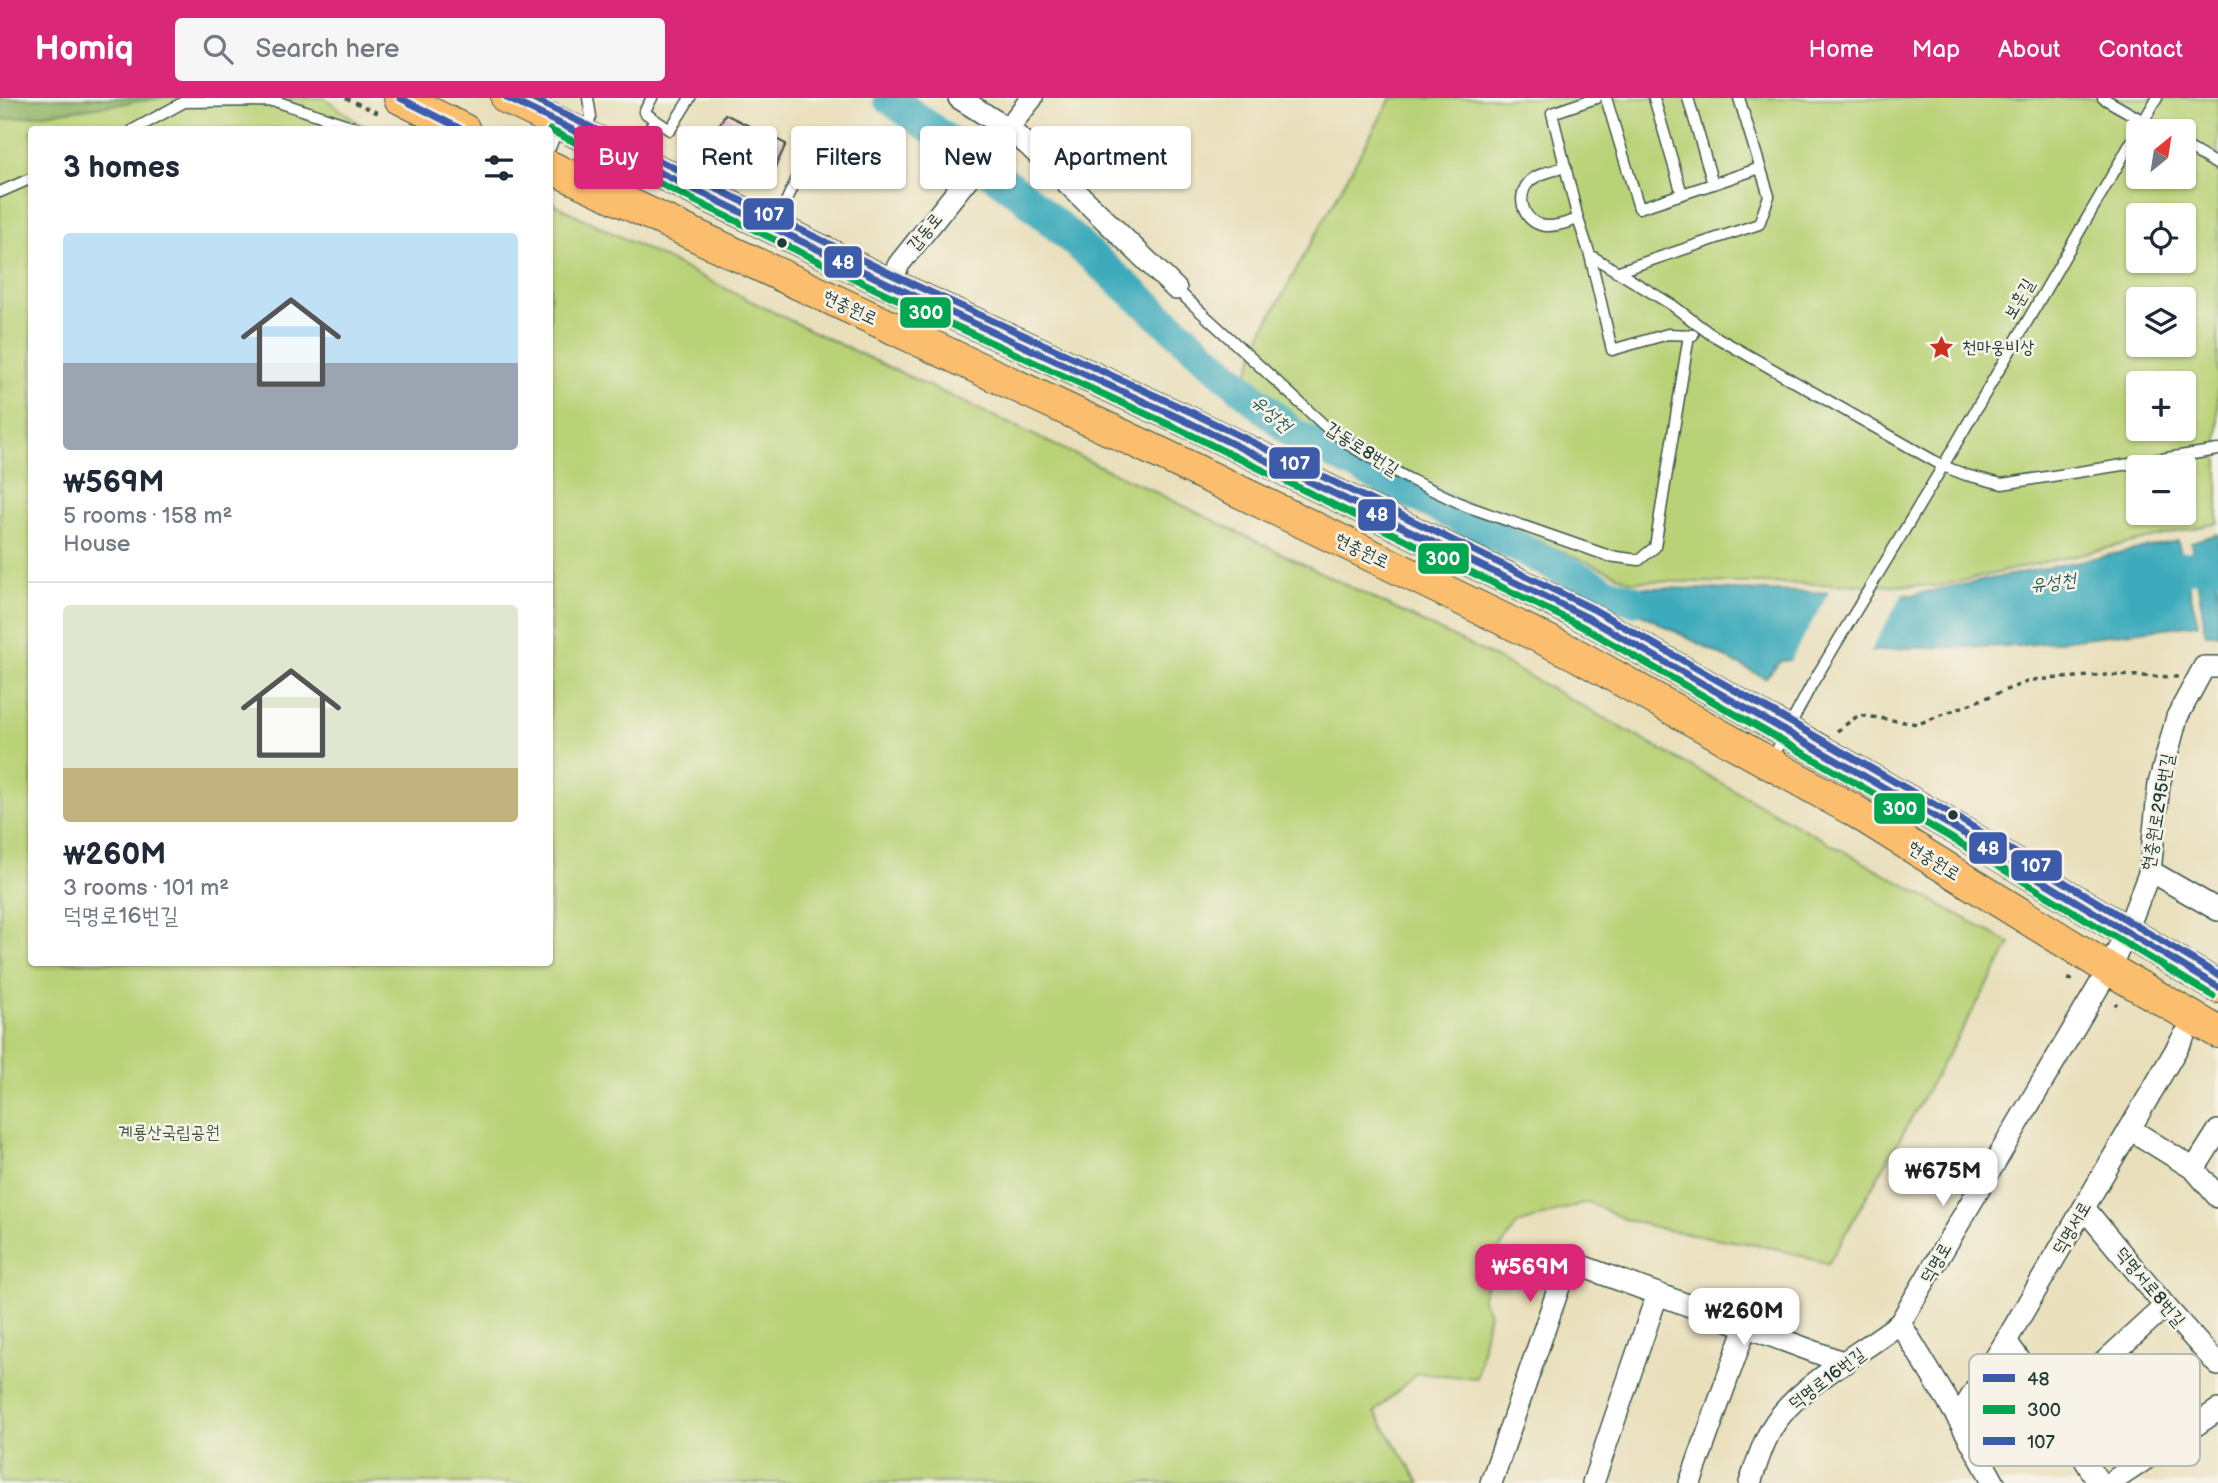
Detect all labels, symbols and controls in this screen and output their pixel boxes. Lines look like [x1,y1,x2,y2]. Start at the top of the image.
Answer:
search box [175,18,665,81]
text: Homiq [35,29,133,69]
icon: search [199,30,237,68]
text: Search here [255,34,400,65]
text: Home [1809,35,1874,64]
text: Map [1912,35,1960,64]
text: About [1998,35,2060,64]
text: Contact [2098,35,2183,64]
north arrow [2126,119,2196,189]
map controls [2126,119,2196,525]
chip: Buy [574,126,663,189]
chip: Rent [677,126,777,189]
chip: Filters [791,126,906,189]
chip: New [920,126,1016,189]
chip: Apartment [1030,126,1191,189]
icon: filters [480,149,518,187]
text: 3 homes [63,150,180,186]
line badge: 107 [742,197,795,231]
button: locate [2126,203,2196,273]
text: 107 [754,204,785,227]
street label: 갑동로 [903,209,947,255]
unlabelled marker [775,236,789,250]
line badge: 48 [823,245,863,279]
text: 48 [832,252,854,275]
street label: 보훈길 [1999,274,2039,323]
icon: home [228,279,354,405]
street label: 현충원로 [819,286,881,330]
button: layers [2126,287,2196,357]
line badge: 300 [899,296,952,329]
text: 300 [909,302,943,325]
place icon: 천마웅비상 [1928,333,1956,361]
place label: 천마웅비상 [1962,337,2035,358]
button: + [2126,371,2196,441]
water label: 유성천 [1246,390,1297,439]
street label: 갑동로8번길 [1322,418,1403,481]
line badge: 107 [1268,446,1321,480]
text: 107 [1280,453,1311,476]
button: − [2126,455,2196,525]
text: ₩569M [63,465,164,501]
line badge: 48 [1357,498,1397,532]
text: 5 rooms · 158 m² [63,502,232,530]
text: 48 [1366,504,1388,527]
street label: 현충원로 [1331,529,1393,573]
text: House [63,530,130,558]
line badge: 300 [1417,542,1470,575]
text: 300 [1426,548,1460,571]
water label: 유성천 [2029,569,2079,597]
icon: home [228,650,354,776]
street label: 현충원로295번길 [2137,751,2179,872]
line badge: 300 [1873,792,1926,825]
text: 300 [1883,798,1917,821]
unlabelled marker [1946,808,1960,822]
line badge: 48 [1968,831,2008,865]
text: ₩260M [63,837,166,873]
street label: 현충원로 [1904,837,1964,885]
text: 48 [1977,838,1999,861]
line badge: 107 [2010,849,2063,882]
text: 107 [2021,855,2052,878]
text: 3 rooms · 101 m² [63,874,229,902]
text: 덕명로16번길 [63,902,179,930]
park label: 계룡산국립공원 [118,1122,220,1143]
pin: ₩675M [1894,1148,1992,1208]
text: ₩675M [1905,1157,1981,1185]
street label: 덕명서로 [2048,1198,2096,1258]
street label: 덕명로 [1916,1239,1956,1287]
street label: 덕명서로8번길 [2111,1243,2190,1331]
pin: ₩569M [1481,1244,1579,1304]
text: ₩569M [1491,1253,1569,1281]
pin: ₩260M [1695,1288,1793,1348]
text: ₩260M [1705,1297,1784,1325]
street label: 덕명로16번길 [1785,1343,1870,1415]
legend [1969,1354,2200,1466]
text: 48 [2027,1368,2050,1391]
text: 300 [2027,1399,2061,1422]
text: 107 [2027,1431,2056,1454]

